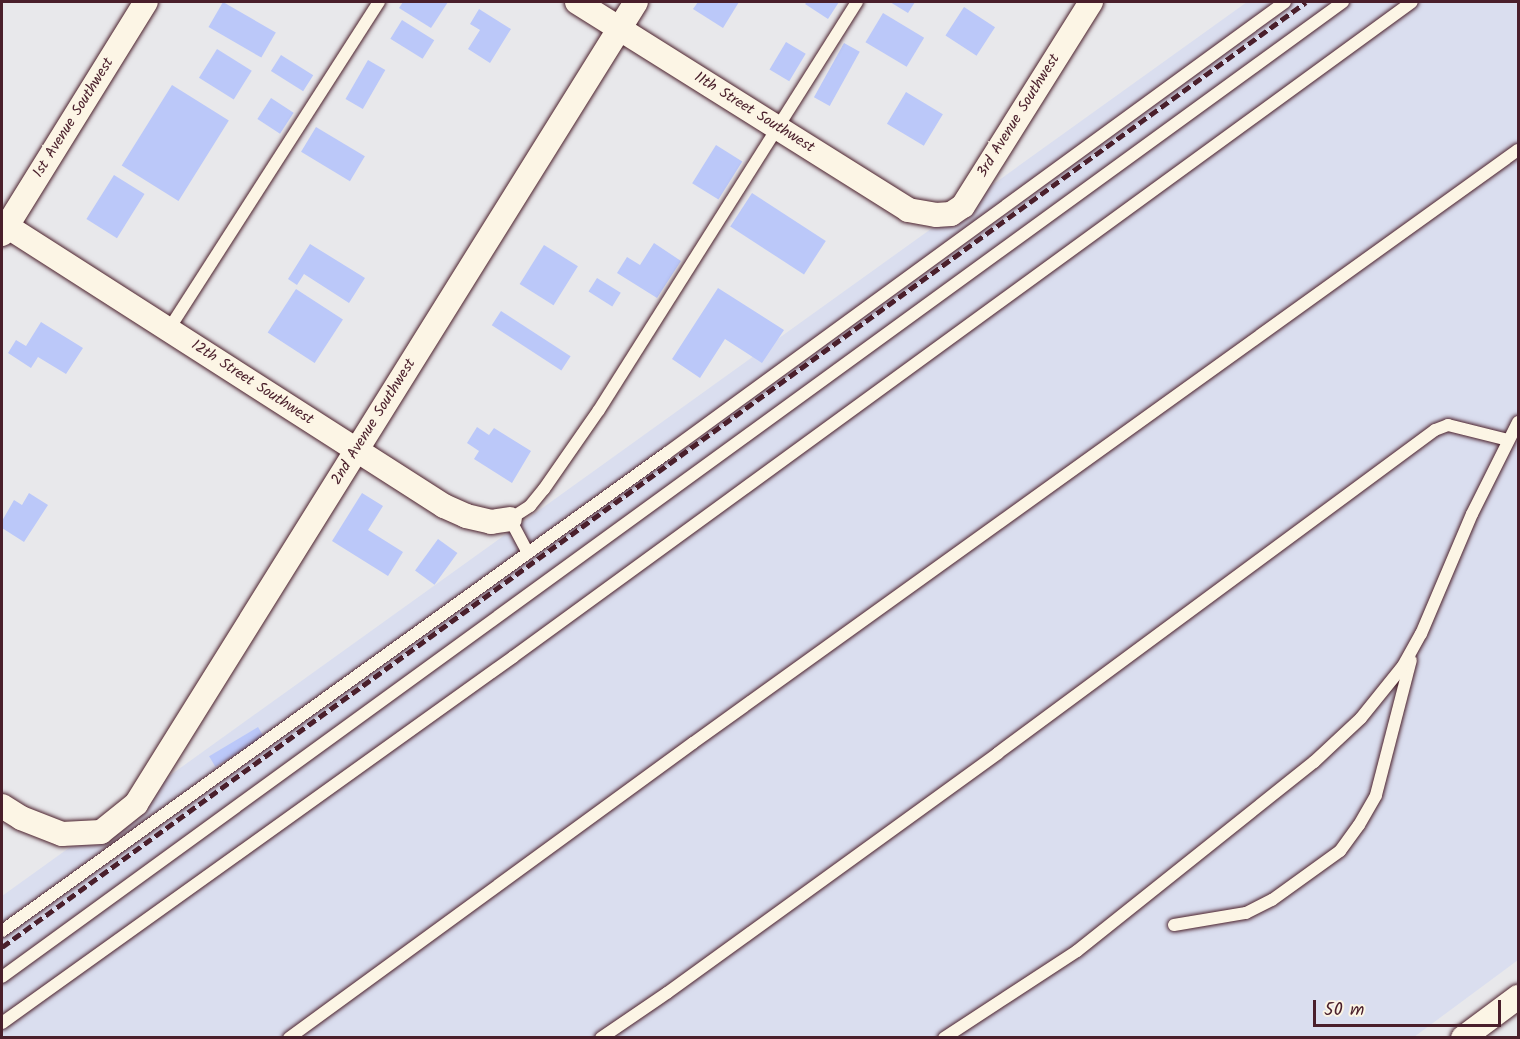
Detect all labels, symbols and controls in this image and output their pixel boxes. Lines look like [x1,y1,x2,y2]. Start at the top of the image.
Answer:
street label: 3rd Avenue Southwest [974,51,1064,181]
street label: 1st Avenue Southwest [30,55,118,181]
street label: 11th Street Southwest [691,69,817,157]
street label: 12th Street Southwest [187,337,317,429]
street label: 2nd Avenue Southwest [328,356,420,488]
scale bar [1316,988,1504,1026]
text: 50 m [1324,996,1364,1025]

